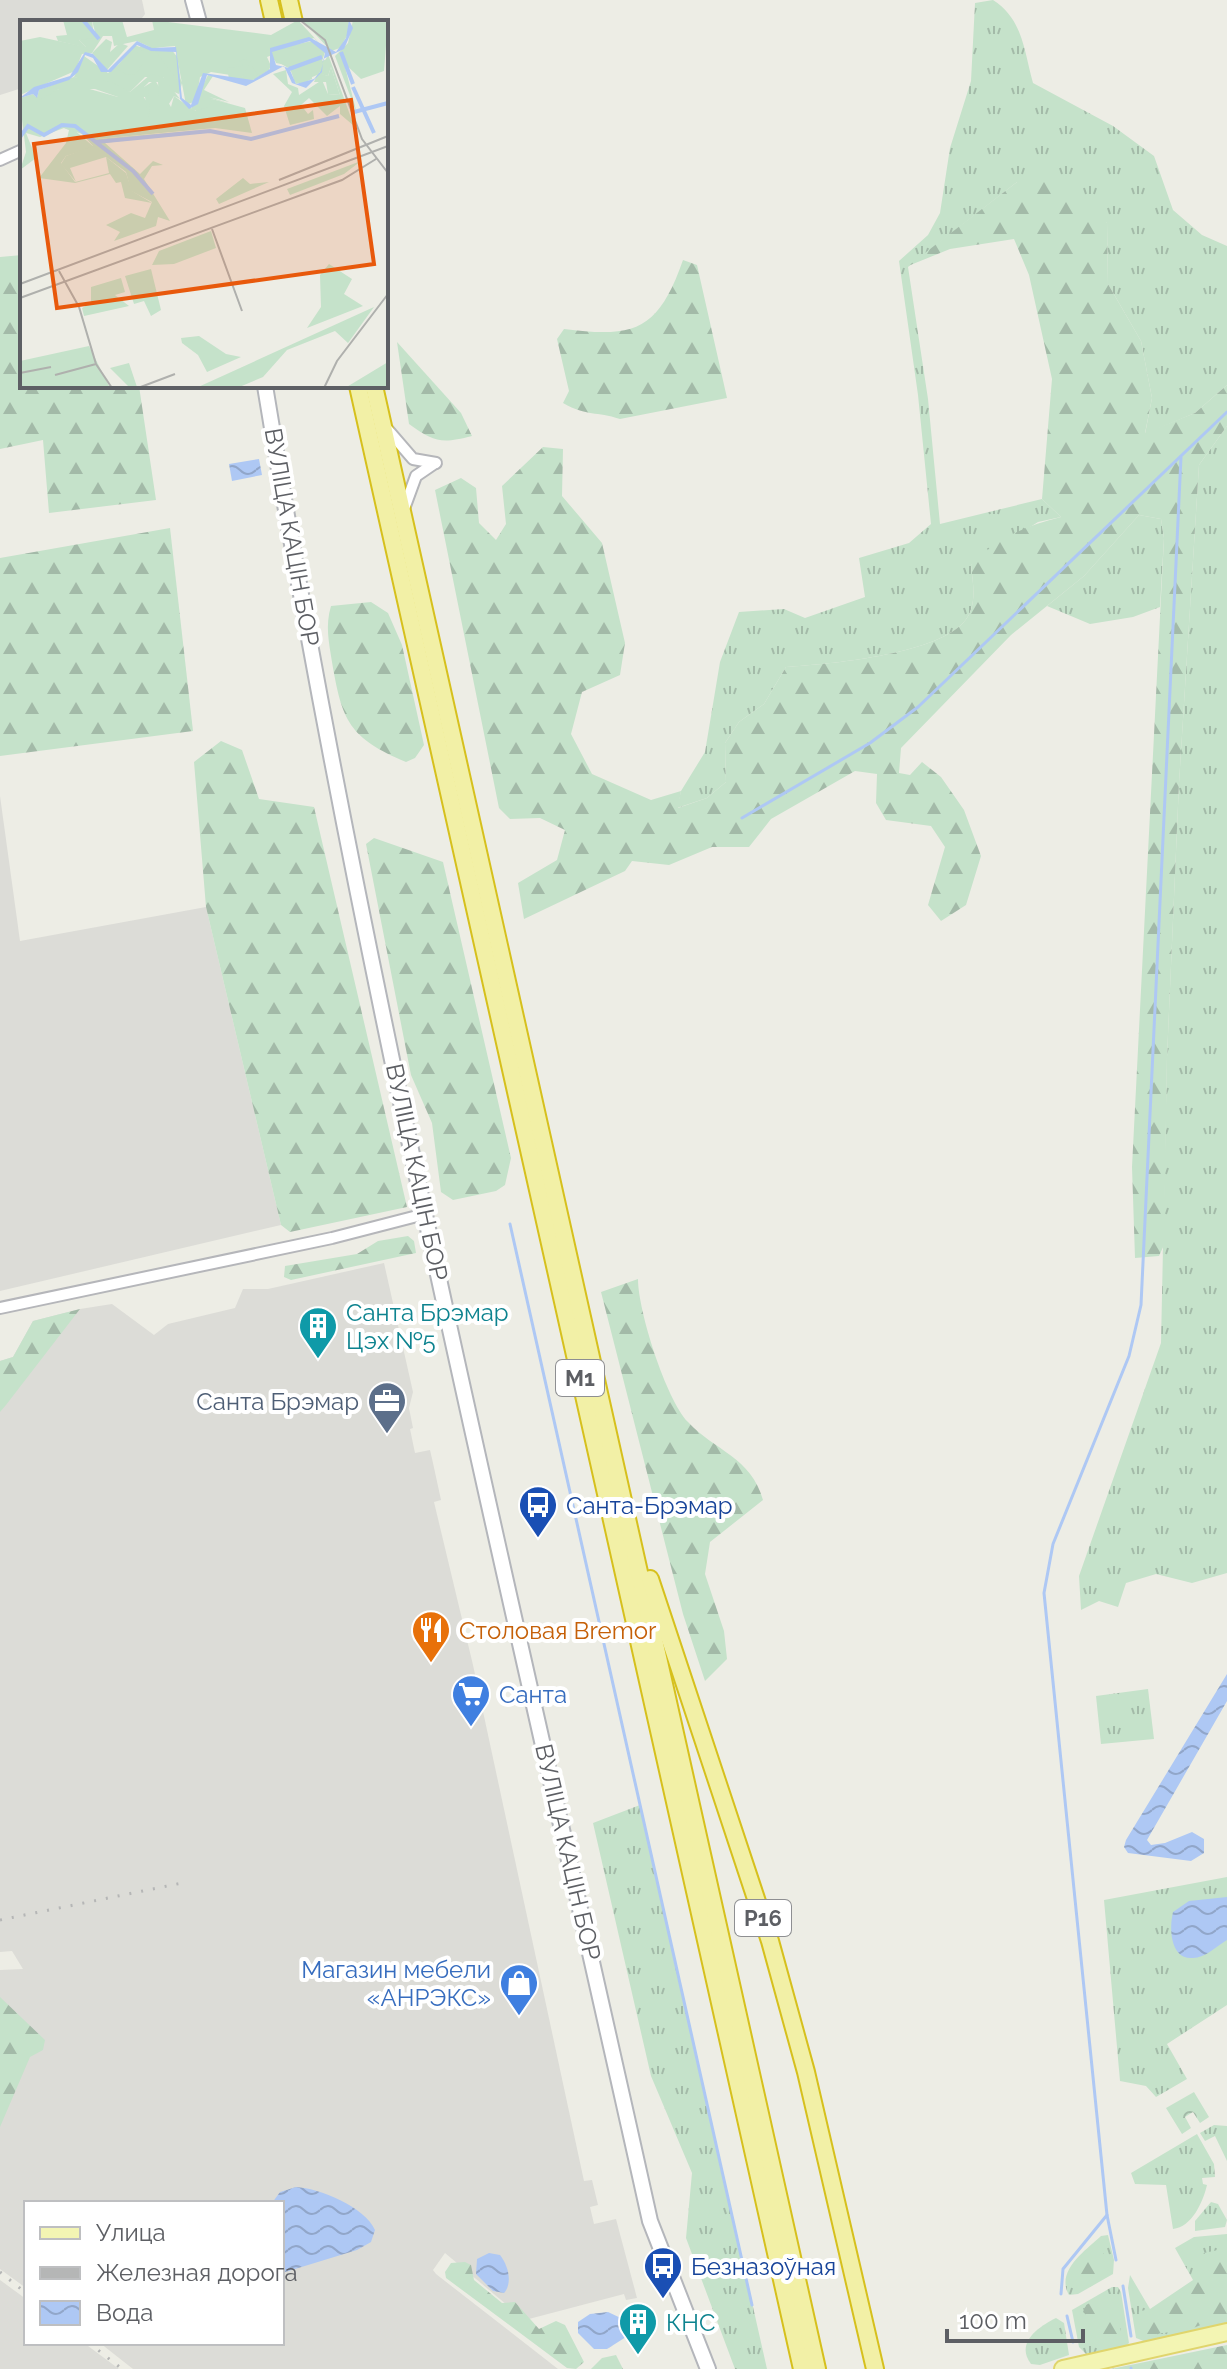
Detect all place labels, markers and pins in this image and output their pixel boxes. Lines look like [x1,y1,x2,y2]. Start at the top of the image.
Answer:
place label: Санта Брэмар Цэх №5 [346,1298,509,1355]
building icon: Санта Брэмар Цэх №5 [297,1305,339,1360]
office icon: Санта Брэмар [366,1380,408,1435]
place label: Санта Брэмар [196,1387,359,1416]
bus stop icon: Санта-Брэмар [517,1484,559,1539]
place label: Санта-Брэмар [566,1491,733,1520]
restaurant icon: Столовая Bremor [410,1609,452,1664]
place label: Столовая Bremor [459,1616,657,1645]
supermarket icon: Санта [450,1673,492,1728]
place label: Санта [499,1680,567,1709]
place label: Магазин мебели «АНРЭКС» [301,1955,491,2012]
shop icon: Магазин мебели «АНРЭКС» [498,1962,540,2017]
bus stop icon: Безназоўная [642,2245,684,2300]
place label: Безназоўная [691,2252,836,2281]
building icon: КНС [617,2301,659,2356]
place label: КНС [666,2308,715,2337]

